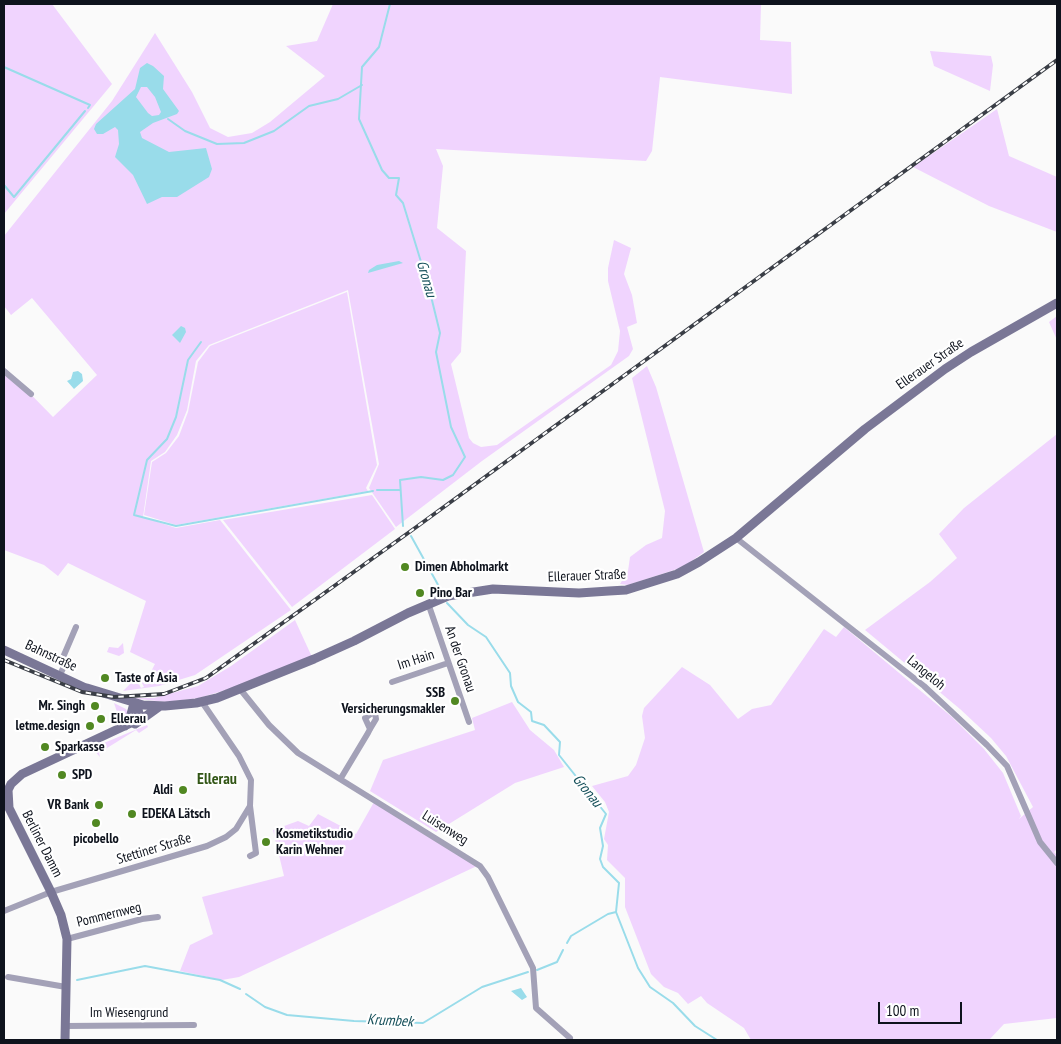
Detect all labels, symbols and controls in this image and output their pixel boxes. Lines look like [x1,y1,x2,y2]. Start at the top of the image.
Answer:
water label: Gronau [412,259,440,299]
street label: Ellerauer Straße [893,335,967,393]
place label: Dimen Abholmarkt [415,559,508,575]
marker: Dimen Abholmarkt [399,561,411,573]
street label: Ellerauer Straße [548,566,626,586]
place label: Pino Bar [430,585,472,601]
marker: Pino Bar [414,587,426,599]
street label: An der Gronau [441,624,479,694]
street label: Bahnstraße [22,637,80,675]
street label: Im Hain [396,646,436,674]
street label: Langeloh [903,652,949,694]
place label: Taste of Asia [115,670,178,686]
marker: Taste of Asia [99,672,111,684]
place label: SSB Versicherungsmakler [341,685,445,718]
marker: SSB Versicherungsmakler [449,695,461,707]
place label: Mr. Singh [38,698,85,714]
marker: Mr. Singh [89,700,101,712]
place label: Ellerau [111,711,146,727]
marker: Ellerau [95,713,107,725]
place label: letme.design [16,718,80,734]
marker: letme.design [84,720,96,732]
place label: Sparkasse [55,739,105,755]
marker: Sparkasse [39,741,51,753]
place label: SPD [72,767,92,783]
marker: SPD [56,769,68,781]
district label: Ellerau [197,769,237,789]
water label: Gronau [568,771,606,811]
place label: Aldi [153,782,173,798]
marker: Aldi [177,784,189,796]
place label: VR Bank [47,797,89,813]
marker: VR Bank [93,799,105,811]
place label: EDEKA Lätsch [142,806,210,822]
street label: Luisenweg [419,807,471,849]
street label: Berliner Damm [18,808,66,880]
marker: EDEKA Lätsch [126,808,138,820]
marker: picobello [90,817,102,829]
place label: Kosmetikstudio Karin Wehner [276,826,353,859]
street label: Stettiner Straße [115,830,193,868]
place label: picobello [73,831,119,847]
marker: Kosmetikstudio Karin Wehner [260,836,272,848]
street label: Pommernweg [75,899,143,931]
scale bar [881,992,965,1024]
text: 100 m [886,1001,919,1020]
street label: Im Wiesengrund [90,1005,168,1021]
water label: Krumbek [367,1011,413,1031]

